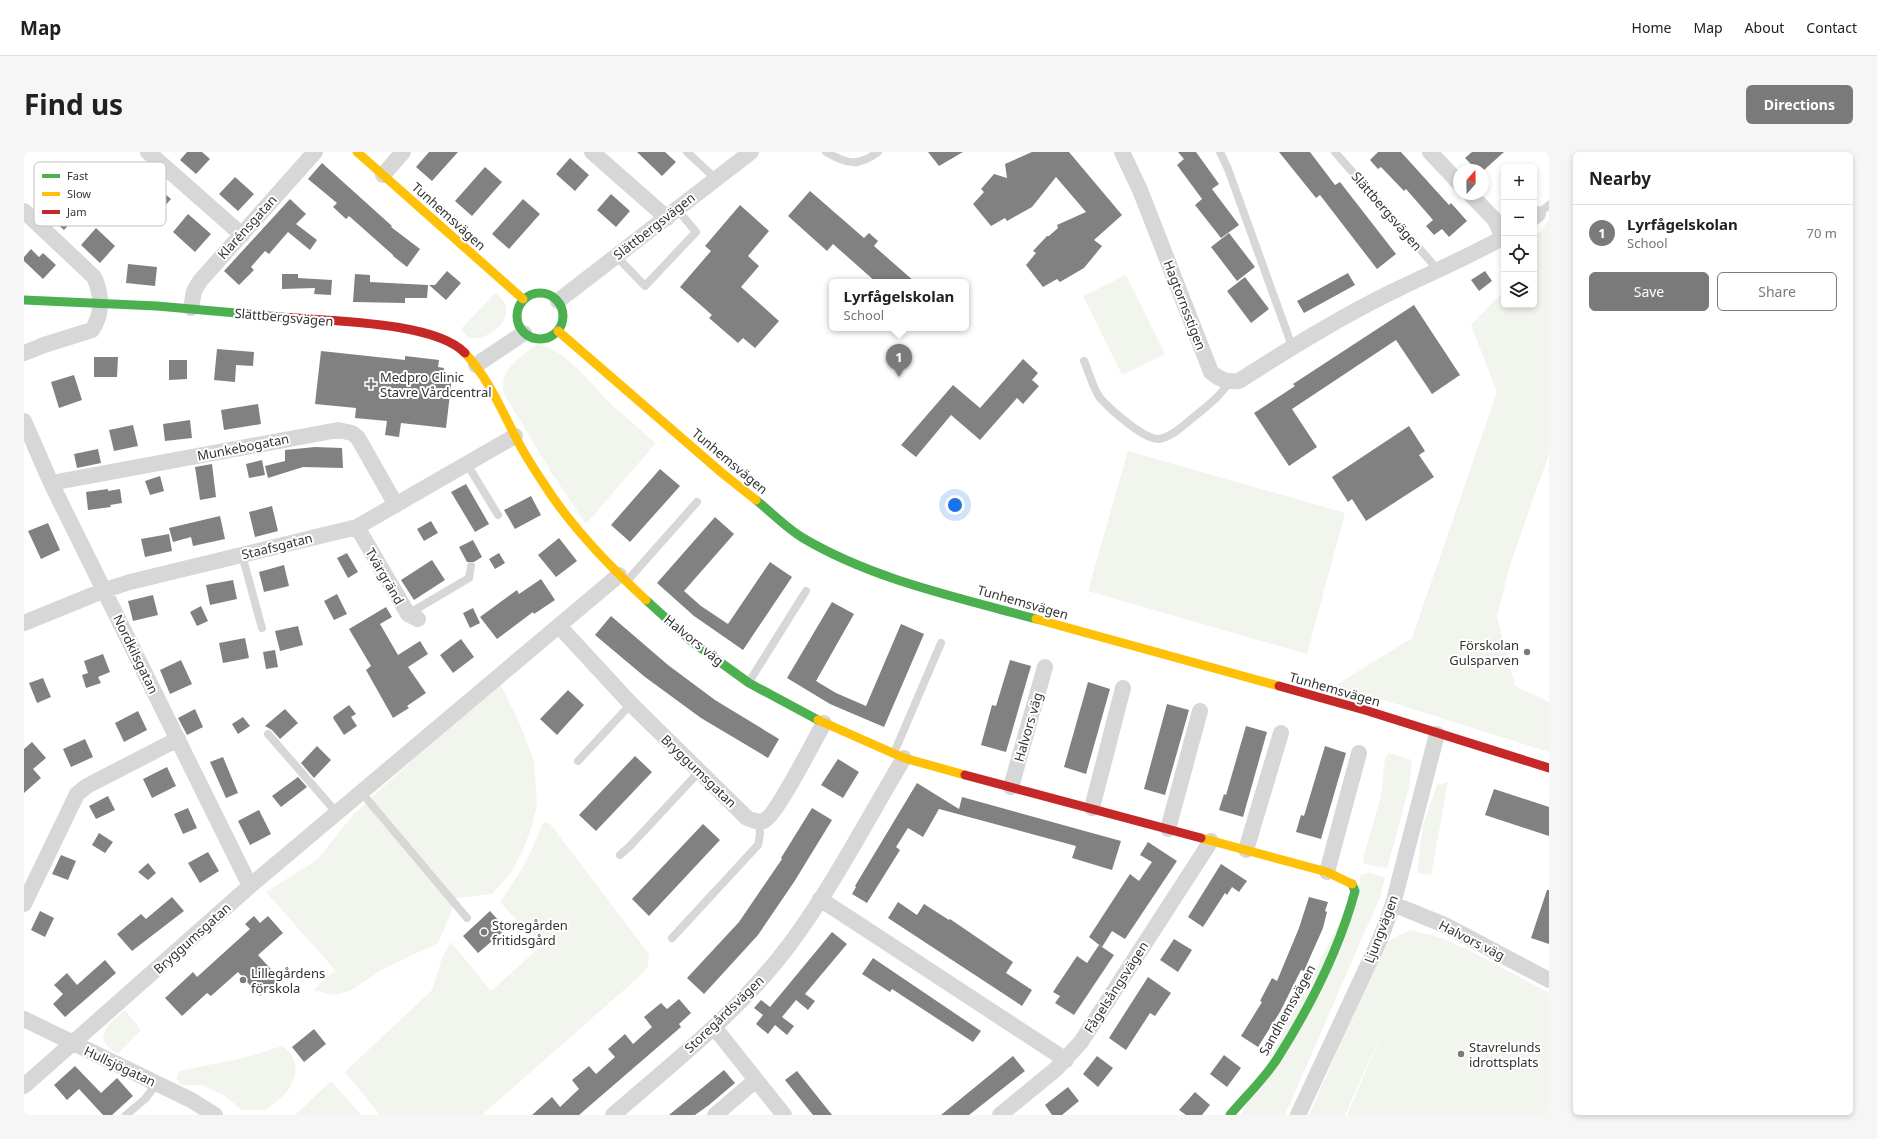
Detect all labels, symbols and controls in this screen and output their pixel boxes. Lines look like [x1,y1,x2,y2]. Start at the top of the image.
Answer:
text: Map [20,15,61,41]
text: Home [1632,18,1671,37]
text: Map [1693,18,1723,37]
text: About [1745,18,1784,37]
text: Contact [1806,18,1857,37]
text: Find us [24,85,123,123]
button: Directions [1746,85,1853,124]
legend [34,162,166,226]
north arrow [1453,164,1489,200]
map controls [1501,164,1537,308]
button: + [1501,164,1537,200]
text: Nearby [1589,167,1651,190]
text: Fast [67,168,88,183]
street label: Slättbergsvägen [1348,168,1426,254]
street label: Tunhemsvägen [408,178,490,254]
text: Slow [67,186,91,201]
street label: Slättbergsvägen [609,188,699,264]
street label: Klarénsgatan [213,191,281,263]
button: − [1501,200,1537,236]
text: Jam [66,204,86,219]
text: Lyrfågelskolan [1627,214,1738,234]
text: 1 [1598,224,1606,242]
text: 70 m [1807,224,1837,242]
text: School [1627,234,1668,252]
button: locate [1501,236,1537,272]
street label: Hagtornsstigen [1160,258,1210,352]
button: layers [1501,272,1537,308]
button: Save [1589,272,1709,311]
button: Share [1717,272,1837,311]
popup [829,279,969,331]
text: Lyrfågelskolan [844,286,954,306]
street label: Slättbergsvägen [234,304,334,330]
text: School [844,306,884,324]
pin: 1 [886,344,912,377]
place label: Medpro Clinic Stavre Vårdcentral [380,368,492,401]
marker: Medpro Clinic Stavre Vårdcentral [365,378,377,390]
street label: Tunhemsvägen [688,424,772,498]
street label: Munkebogatan [195,429,291,465]
your location [945,495,965,515]
street label: Staafsgatan [240,529,314,563]
street label: Tvärgränd [362,544,408,608]
street label: Tunhemsvägen [976,580,1070,624]
street label: Halvors väg [661,610,727,670]
street label: Nordkilsgatan [109,611,163,697]
place label: Förskolan Gulsparven [1449,636,1519,669]
marker: Förskolan Gulsparven [1522,647,1532,657]
street label: Tunhemsvägen [1288,667,1382,711]
street label: Halvors väg [1009,690,1047,764]
street label: Bryggumsgatan [657,730,741,812]
street label: Ljungvägen [1360,892,1402,966]
street label: Bryggumsgatan [149,898,235,978]
place label: Storegården fritidsgård [492,916,568,949]
street label: Halvors väg [1436,916,1508,964]
marker: Storegården fritidsgård [479,927,489,937]
street label: Fågelsångsvägen [1080,938,1152,1036]
street label: Sandhemsvägen [1255,961,1319,1059]
place label: Lillegårdens förskola [251,964,325,997]
street label: Storegårdsvägen [680,971,768,1057]
marker: Lillegårdens förskola [238,975,248,985]
place label: Stavrelunds idrottsplats [1469,1038,1541,1071]
street label: Hullsjögatan [81,1042,159,1090]
marker: Stavrelunds idrottsplats [1456,1049,1466,1059]

